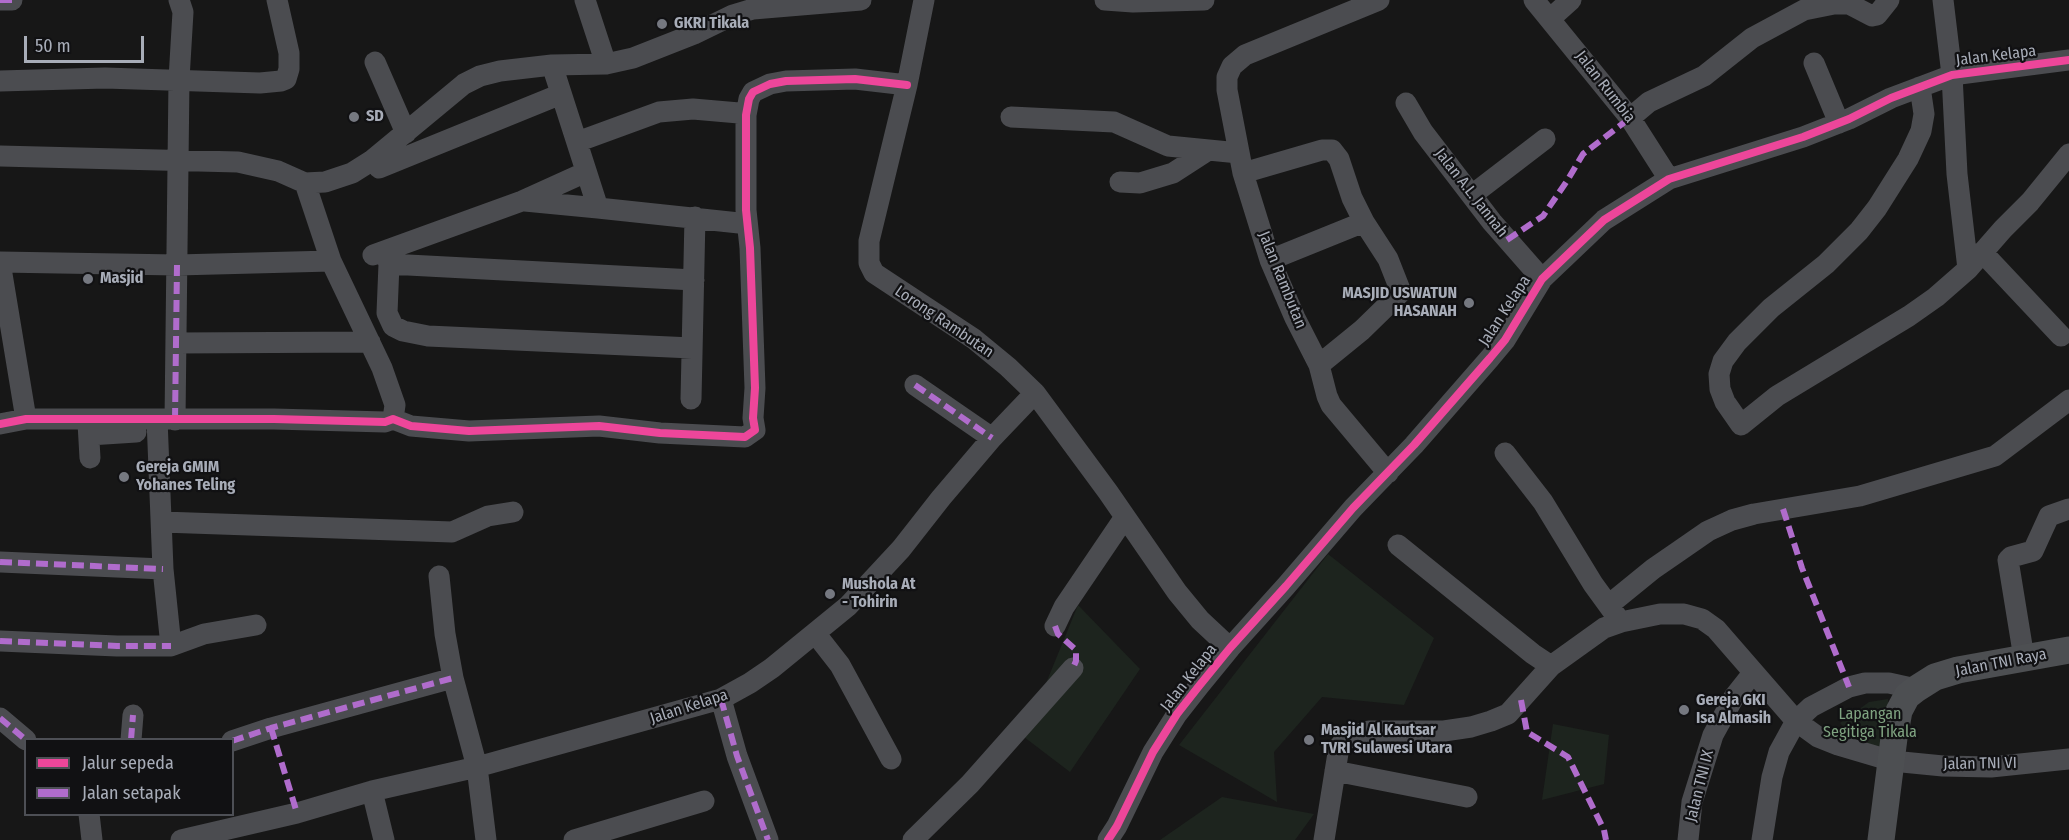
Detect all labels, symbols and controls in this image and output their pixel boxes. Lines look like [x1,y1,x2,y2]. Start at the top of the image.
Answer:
place label: GKRI Tikala [674,14,749,34]
marker: GKRI Tikala [655,17,669,31]
scale bar [27,24,147,62]
text: 50 m [35,35,71,57]
street label: Jalan Kelapa [1955,42,2037,70]
street label: Jalan Rumbia [1571,47,1639,127]
place label: SD [366,107,384,127]
marker: SD [347,110,361,124]
street label: Jalan A.L. Jannah [1430,145,1512,241]
street label: Jalan Rambutan [1254,229,1310,331]
place label: Masjid [100,269,143,289]
marker: Masjid [81,272,95,286]
street label: Jalan Kelapa [1475,272,1535,350]
street label: Lorong Rambutan [891,282,997,362]
place label: MASJID USWATUN HASANAH [1342,284,1457,322]
marker: MASJID USWATUN HASANAH [1462,296,1476,310]
place label: Gereja GMIM Yohanes Teling [136,458,235,496]
marker: Gereja GMIM Yohanes Teling [117,470,131,484]
place label: Mushola At - Tohirin [842,575,916,613]
marker: Mushola At - Tohirin [823,587,837,601]
street label: Jalan Kelapa [1157,640,1221,716]
street label: Jalan TNI Raya [1954,645,2048,681]
street label: Jalan Kelapa [648,685,730,729]
place label: Gereja GKI Isa Almasih [1696,691,1771,729]
marker: Gereja GKI Isa Almasih [1677,703,1691,717]
park label: Lapangan Segitiga Tikala [1823,705,1917,743]
place label: Masjid Al Kautsar TVRI Sulawesi Utara [1321,721,1452,759]
marker: Masjid Al Kautsar TVRI Sulawesi Utara [1302,733,1316,747]
legend [24,738,234,816]
street label: Jalan TNI IX [1682,748,1718,824]
text: Jalur sepeda [82,752,174,774]
street label: Jalan TNI VI [1943,754,2017,774]
text: Jalan setapak [82,782,181,804]

